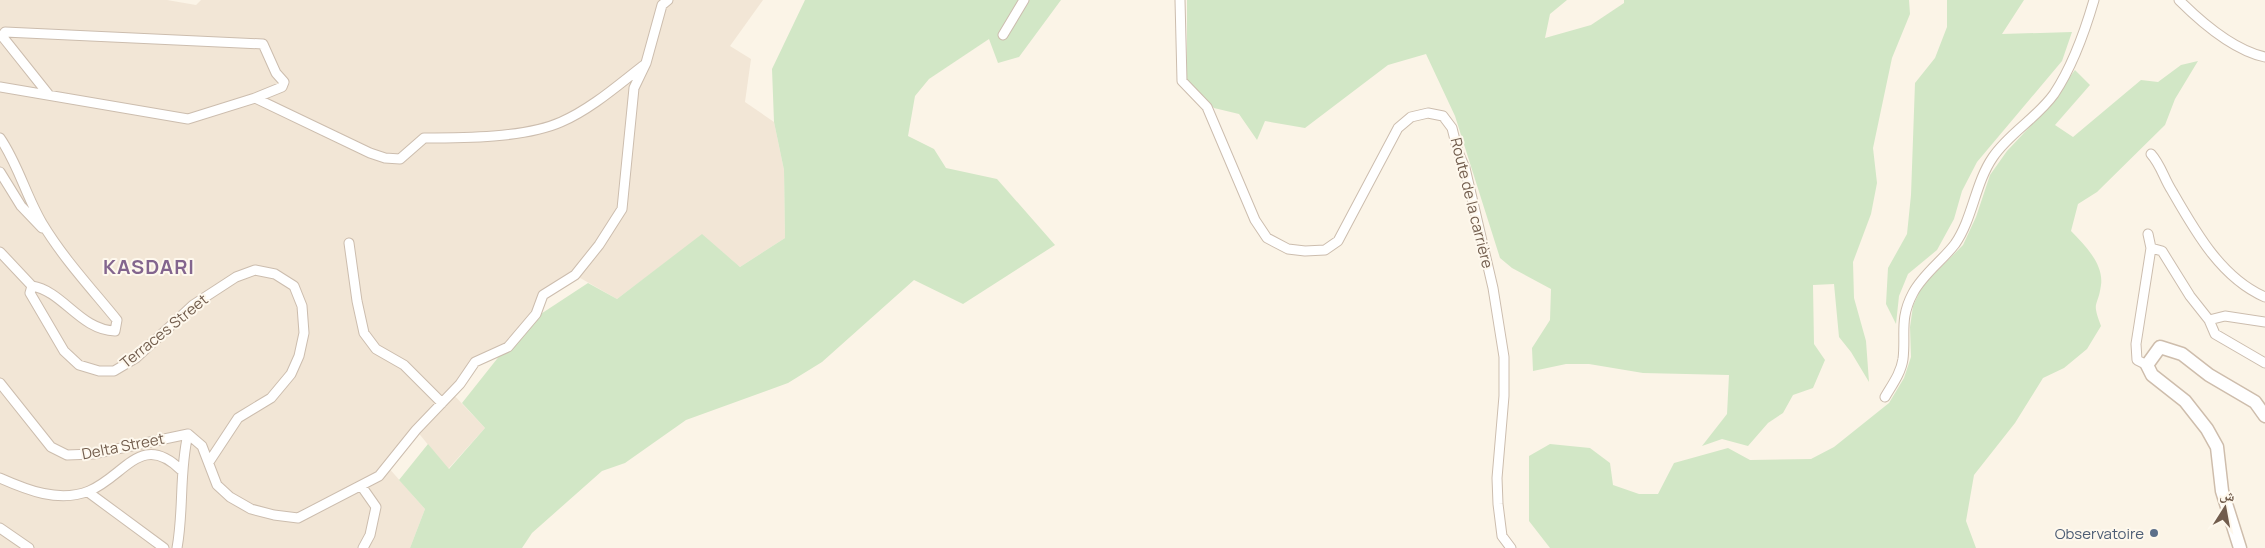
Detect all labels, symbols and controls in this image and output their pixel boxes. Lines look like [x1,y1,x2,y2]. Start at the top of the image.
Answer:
street label: Route de la carrière [1446,135,1498,271]
district label: KASDARI [103,253,195,280]
street label: Terraces Street [116,289,212,373]
street label: Delta Street [80,428,166,464]
north arrow [2200,483,2250,533]
text: ش [2218,484,2237,506]
place label: Observatoire [2055,523,2144,544]
marker: Observatoire [2148,527,2160,539]

